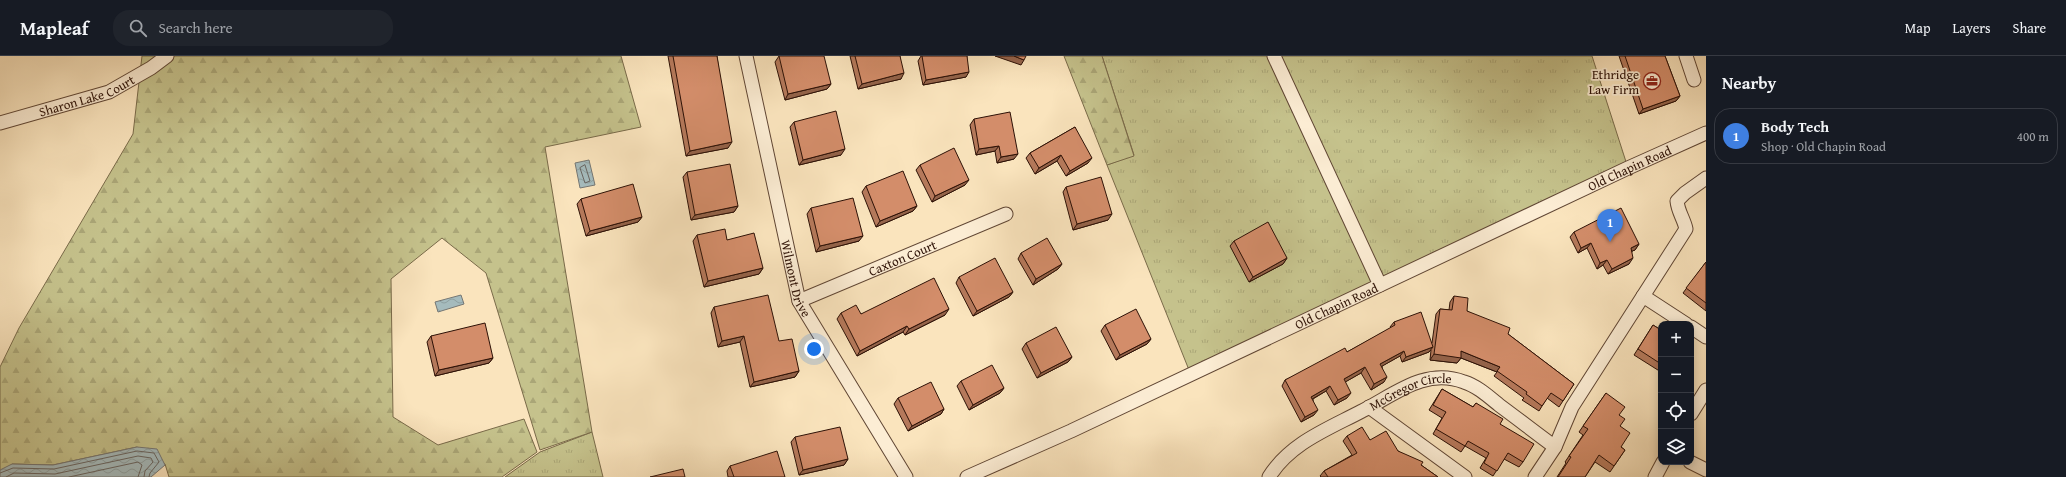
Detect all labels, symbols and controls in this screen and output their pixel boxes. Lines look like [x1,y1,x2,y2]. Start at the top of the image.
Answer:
search box [113,10,393,46]
text: Mapleaf [20,14,89,42]
icon: search [127,17,149,39]
text: Search here [159,17,233,38]
text: Map [1905,18,1931,38]
text: Layers [1953,18,1991,38]
text: Share [2013,18,2046,38]
place label: Ethridge Law Firm [1589,65,1639,99]
street label: Sharon Lake Court [37,70,138,121]
text: Nearby [1722,70,1776,95]
office icon: Ethridge Law Firm [1642,71,1662,91]
text: Body Tech [1761,116,1829,137]
text: 1 [1733,127,1739,146]
text: 400 m [2017,127,2049,146]
text: Shop · Old Chapin Road [1761,137,1886,156]
street label: Old Chapin Road [1584,140,1674,195]
pin: 1 [1597,209,1623,242]
street label: Caxton Court [865,235,939,280]
street label: Wilmont Drive [777,238,816,321]
street label: Old Chapin Road [1291,278,1381,334]
map controls [1658,321,1694,465]
button: + [1658,321,1694,357]
your location [804,339,824,359]
button: − [1658,357,1694,393]
street label: McGregor Circle [1366,368,1453,415]
button: locate [1658,393,1694,429]
button: layers [1658,429,1694,465]

